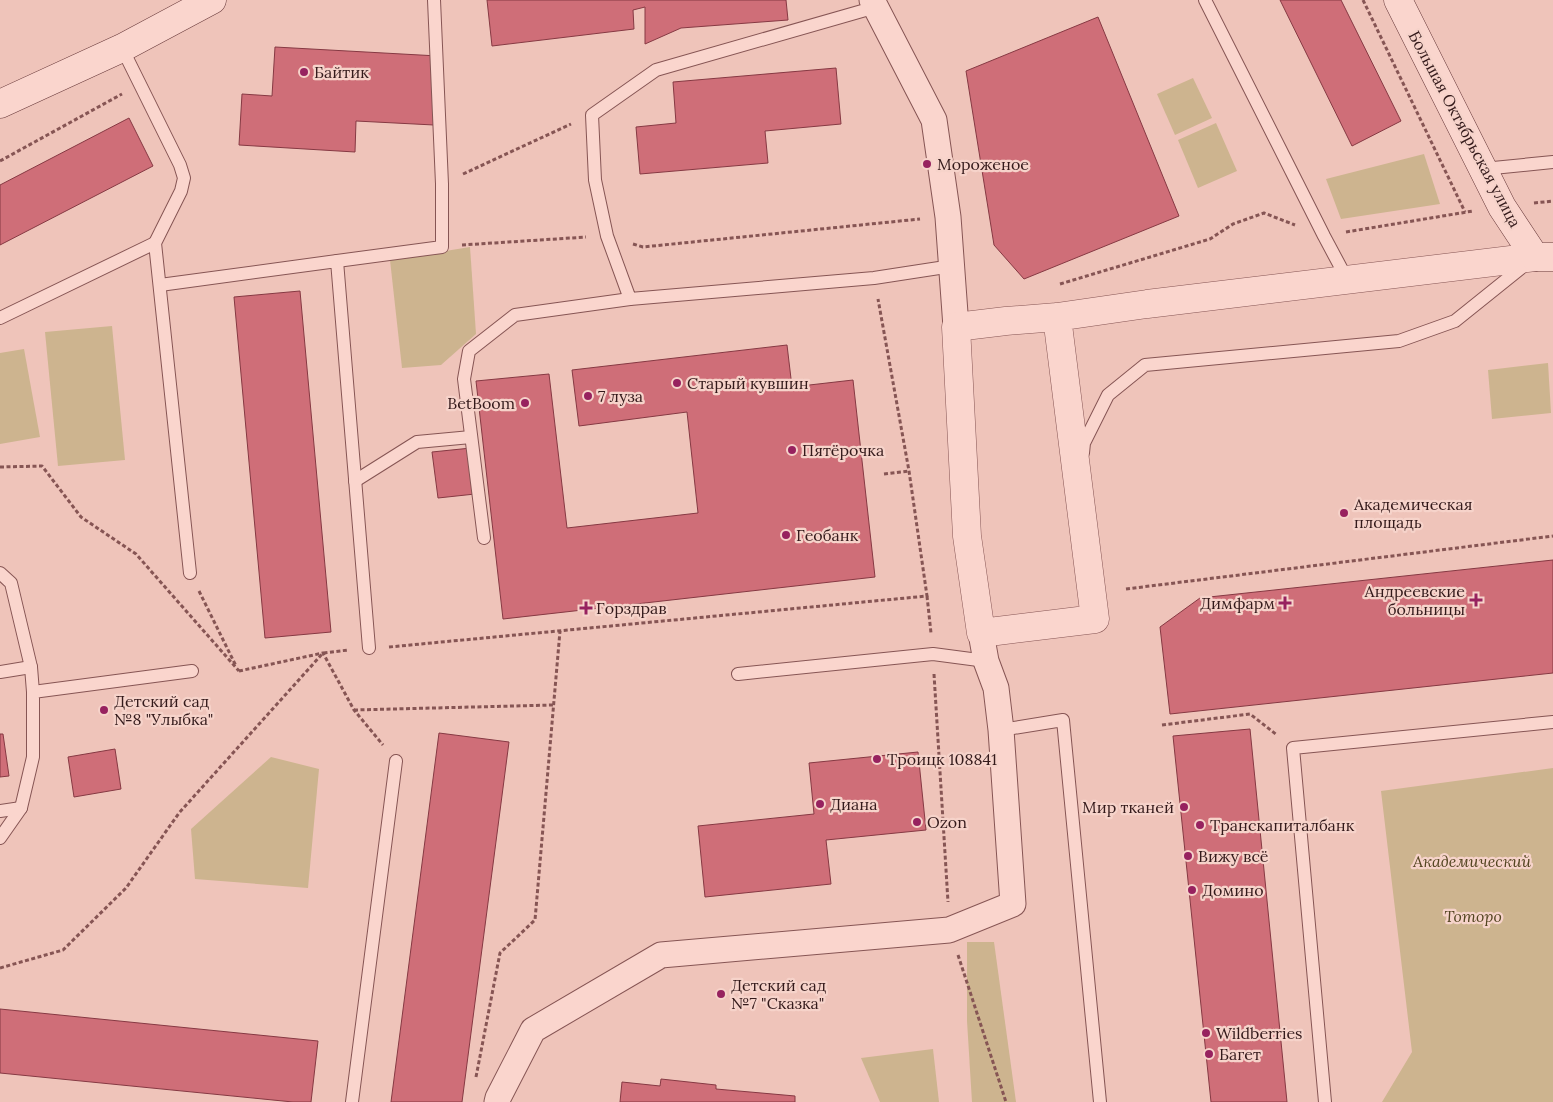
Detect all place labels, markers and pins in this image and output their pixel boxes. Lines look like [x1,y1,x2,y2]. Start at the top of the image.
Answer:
place label: Байтик [314,62,369,82]
marker: Байтик [298,66,310,78]
place label: Мороженое [937,154,1029,174]
marker: Мороженое [921,158,933,170]
place label: Старый кувшин [687,373,809,393]
marker: Старый кувшин [671,377,683,389]
place label: 7 луза [598,386,643,406]
marker: 7 луза [582,390,594,402]
place label: BetBoom [447,393,515,413]
marker: BetBoom [519,397,531,409]
place label: Пятёрочка [802,440,884,460]
marker: Пятёрочка [786,444,798,456]
place label: Академическая площадь [1353,494,1472,532]
marker: Академическая площадь [1338,507,1350,519]
place label: Геобанк [796,525,859,545]
marker: Геобанк [780,529,792,541]
place label: Андреевские больницы [1364,581,1465,619]
place label: Димфарм [1200,593,1275,613]
marker: Андреевские больницы [1469,593,1483,607]
marker: Димфарм [1279,597,1291,609]
place label: Горздрав [596,598,667,618]
marker: Горздрав [580,602,592,614]
place label: Детский сад №8 "Улыбка" [114,691,213,729]
marker: Детский сад №8 "Улыбка" [98,704,110,716]
place label: Троицк 108841 [887,749,997,769]
marker: Троицк 108841 [871,753,883,765]
place label: Диана [830,794,878,814]
place label: Мир тканей [1082,797,1174,817]
marker: Диана [814,798,826,810]
marker: Мир тканей [1178,801,1190,813]
place label: Ozon [927,812,967,832]
place label: Транскапиталбанк [1210,815,1355,835]
marker: Ozon [911,816,923,828]
marker: Транскапиталбанк [1194,819,1206,831]
place label: Вижу всё [1198,846,1269,866]
marker: Вижу всё [1182,850,1194,862]
place label: Домино [1202,880,1264,900]
marker: Домино [1186,884,1198,896]
place label: Детский сад №7 "Сказка" [731,975,827,1013]
marker: Детский сад №7 "Сказка" [715,988,727,1000]
place label: Wildberries [1216,1023,1302,1043]
marker: Wildberries [1200,1027,1212,1039]
place label: Багет [1219,1044,1261,1064]
marker: Багет [1203,1048,1215,1060]

